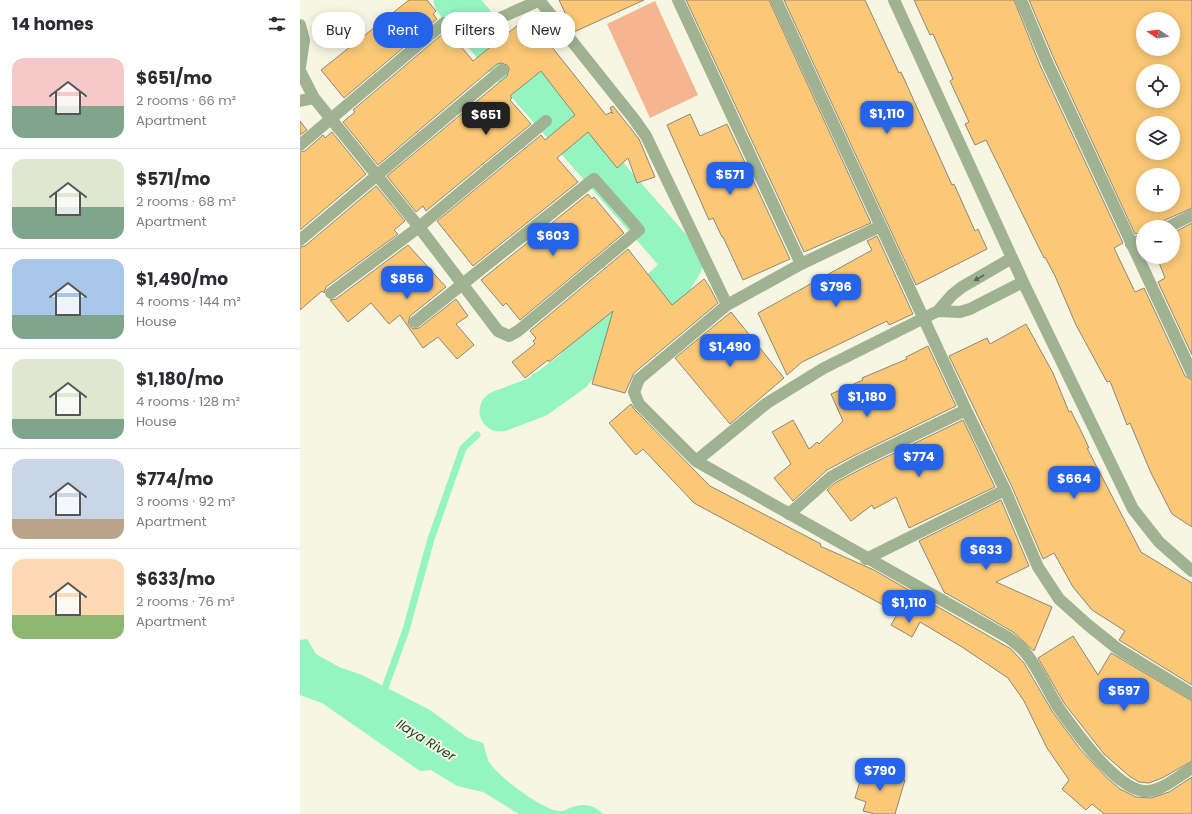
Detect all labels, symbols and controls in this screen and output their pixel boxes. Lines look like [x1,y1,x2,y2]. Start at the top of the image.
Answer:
text: 14 homes [12,12,94,36]
chip: Buy [312,12,365,48]
chip: Rent [373,12,433,48]
chip: Filters [441,12,509,48]
chip: New [517,12,575,48]
north arrow [1136,12,1180,56]
map controls [1136,12,1180,264]
icon: filters [266,13,288,35]
button: locate [1136,64,1180,108]
text: $651/mo [136,66,212,90]
icon: home [44,74,92,122]
text: 2 rooms · 66 m² [136,91,236,110]
pin: $1,110 [854,101,920,135]
pin: $651 [462,102,510,136]
text: $1,110 [869,104,905,123]
text: $651 [471,105,501,124]
text: Apartment [136,111,206,130]
button: layers [1136,116,1180,160]
pin: $571 [706,162,754,196]
text: $571 [716,165,744,184]
text: $571/mo [136,167,210,191]
button: + [1136,168,1180,212]
icon: home [44,175,92,223]
text: 2 rooms · 68 m² [136,192,236,211]
text: Apartment [136,212,206,231]
button: − [1136,220,1180,264]
pin: $603 [529,223,577,257]
text: $603 [536,226,570,245]
pin: $856 [383,266,431,300]
text: $1,490/mo [136,267,228,291]
text: $856 [390,269,424,288]
pin: $796 [812,274,860,308]
one-way arrow [973,274,985,281]
icon: home [44,275,92,323]
text: $796 [820,277,852,296]
text: 4 rooms · 144 m² [136,292,241,311]
text: House [136,312,176,331]
pin: $1,490 [697,334,763,368]
text: $1,490 [709,337,751,356]
text: $1,180/mo [136,367,223,391]
icon: home [44,375,92,423]
pin: $1,180 [834,384,900,418]
text: $1,180 [848,387,886,406]
text: 4 rooms · 128 m² [136,392,240,411]
text: House [136,412,176,431]
pin: $774 [895,444,943,478]
text: $774 [903,447,935,466]
pin: $664 [1050,466,1098,500]
text: $774/mo [136,467,213,491]
text: $664 [1057,469,1091,488]
icon: home [44,475,92,523]
text: 3 rooms · 92 m² [136,492,235,511]
text: Apartment [136,512,206,531]
pin: $633 [962,537,1010,571]
text: $633 [970,540,1002,559]
text: $633/mo [136,567,215,591]
icon: home [44,575,92,623]
pin: $1,110 [876,590,942,624]
text: 2 rooms · 76 m² [136,592,235,611]
text: $1,110 [891,593,927,612]
text: Apartment [136,612,206,631]
pin: $597 [1100,678,1148,712]
text: $597 [1108,681,1140,700]
water label: Ilaya River [393,714,460,766]
pin: $790 [856,758,904,792]
text: $790 [864,761,896,780]

